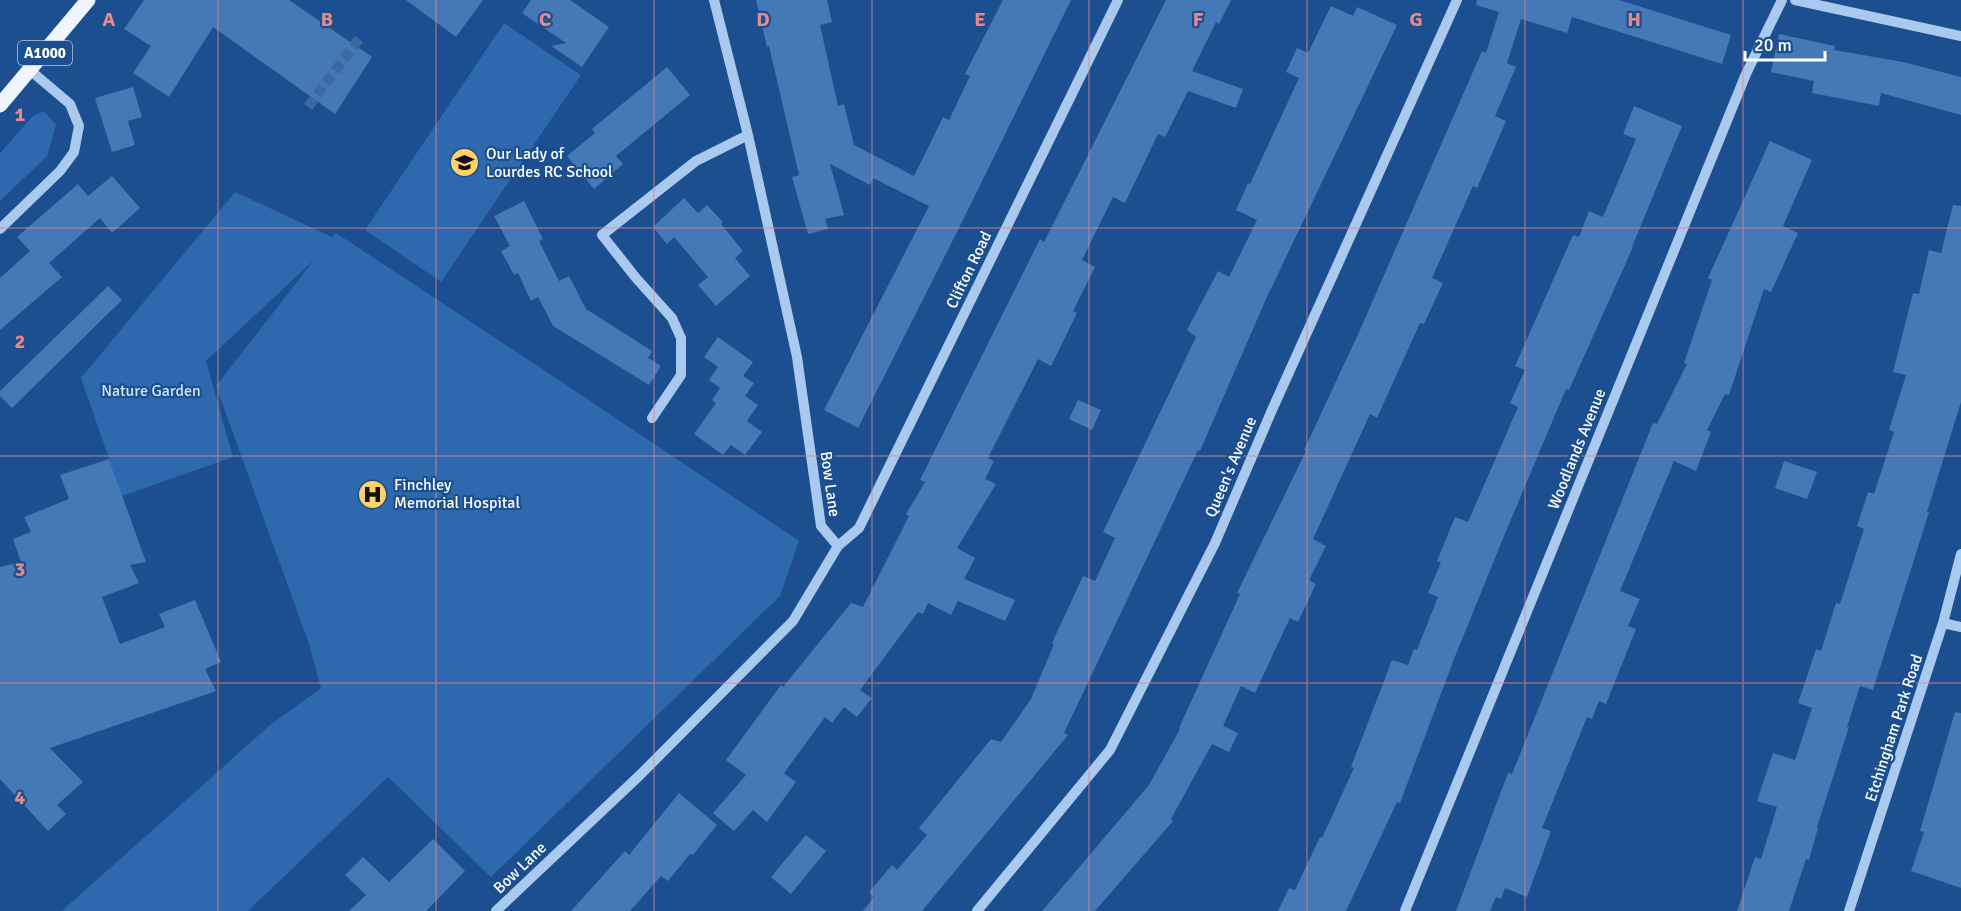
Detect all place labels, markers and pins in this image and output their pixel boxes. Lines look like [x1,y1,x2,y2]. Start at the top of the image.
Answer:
place label: Our Lady of Lourdes RC School [486,144,613,182]
school or university icon: Our Lady of Lourdes RC School [449,147,481,179]
place label: Finchley Memorial Hospital [394,475,520,513]
hospital icon: Finchley Memorial Hospital [357,478,389,510]

